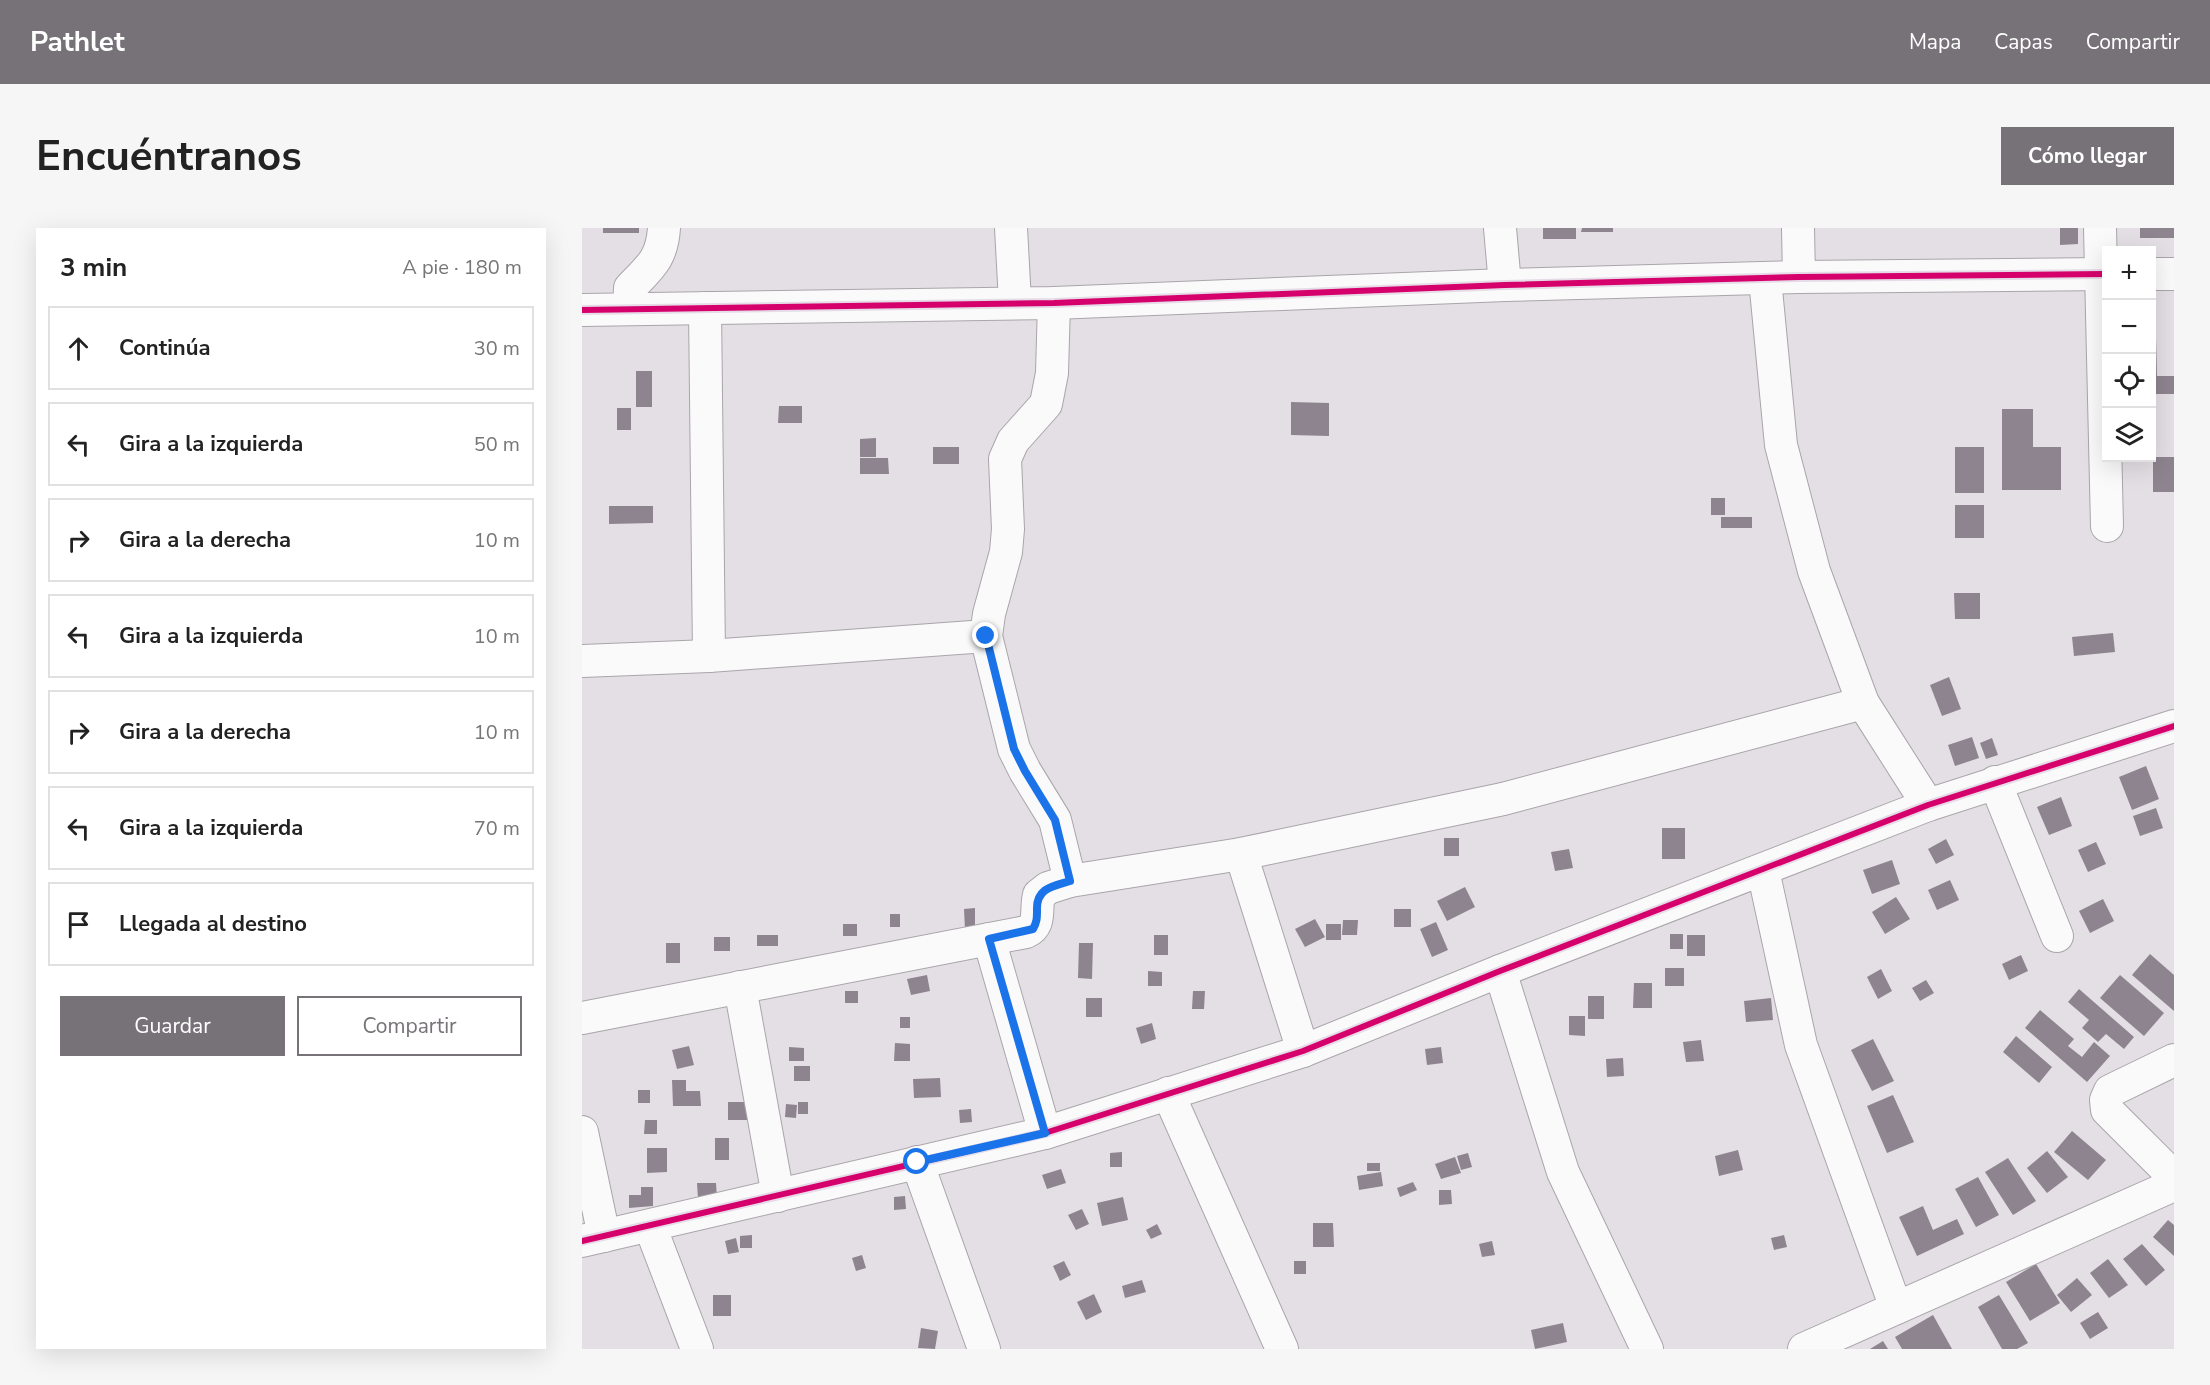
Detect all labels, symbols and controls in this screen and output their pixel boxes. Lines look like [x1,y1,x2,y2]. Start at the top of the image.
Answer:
text: Pathlet [30,23,125,61]
text: Mapa [1909,28,1961,56]
text: Capas [1994,28,2053,56]
text: Compartir [2086,28,2180,56]
button: Cómo llegar [2001,127,2174,185]
text: Encuéntranos [36,128,302,185]
map controls [2102,246,2156,462]
button: + [2102,246,2156,300]
text: 3 min [60,250,127,285]
text: A pie · 180 m [402,254,522,281]
button: − [2102,300,2156,354]
icon: ahead [62,332,95,365]
text: Continúa [119,333,210,363]
text: 30 m [474,335,520,362]
button: locate [2102,354,2156,408]
button: layers [2102,408,2156,462]
icon: left [62,428,95,461]
text: Gira a la izquierda [119,429,303,459]
text: 50 m [474,431,520,458]
icon: right [62,524,95,557]
text: Gira a la derecha [119,525,291,555]
text: 10 m [474,527,520,554]
icon: left [62,620,95,653]
text: Gira a la izquierda [119,621,303,651]
route end [972,622,998,648]
text: 10 m [474,623,520,650]
icon: right [62,716,95,749]
text: Gira a la derecha [119,717,291,747]
text: 10 m [474,719,520,746]
icon: left [62,812,95,845]
text: Gira a la izquierda [119,813,303,843]
text: 70 m [474,815,520,842]
icon: arrive [62,908,95,941]
text: Llegada al destino [119,909,307,939]
button: Guardar [60,996,285,1056]
button: Compartir [297,996,522,1056]
route start [903,1148,929,1174]

